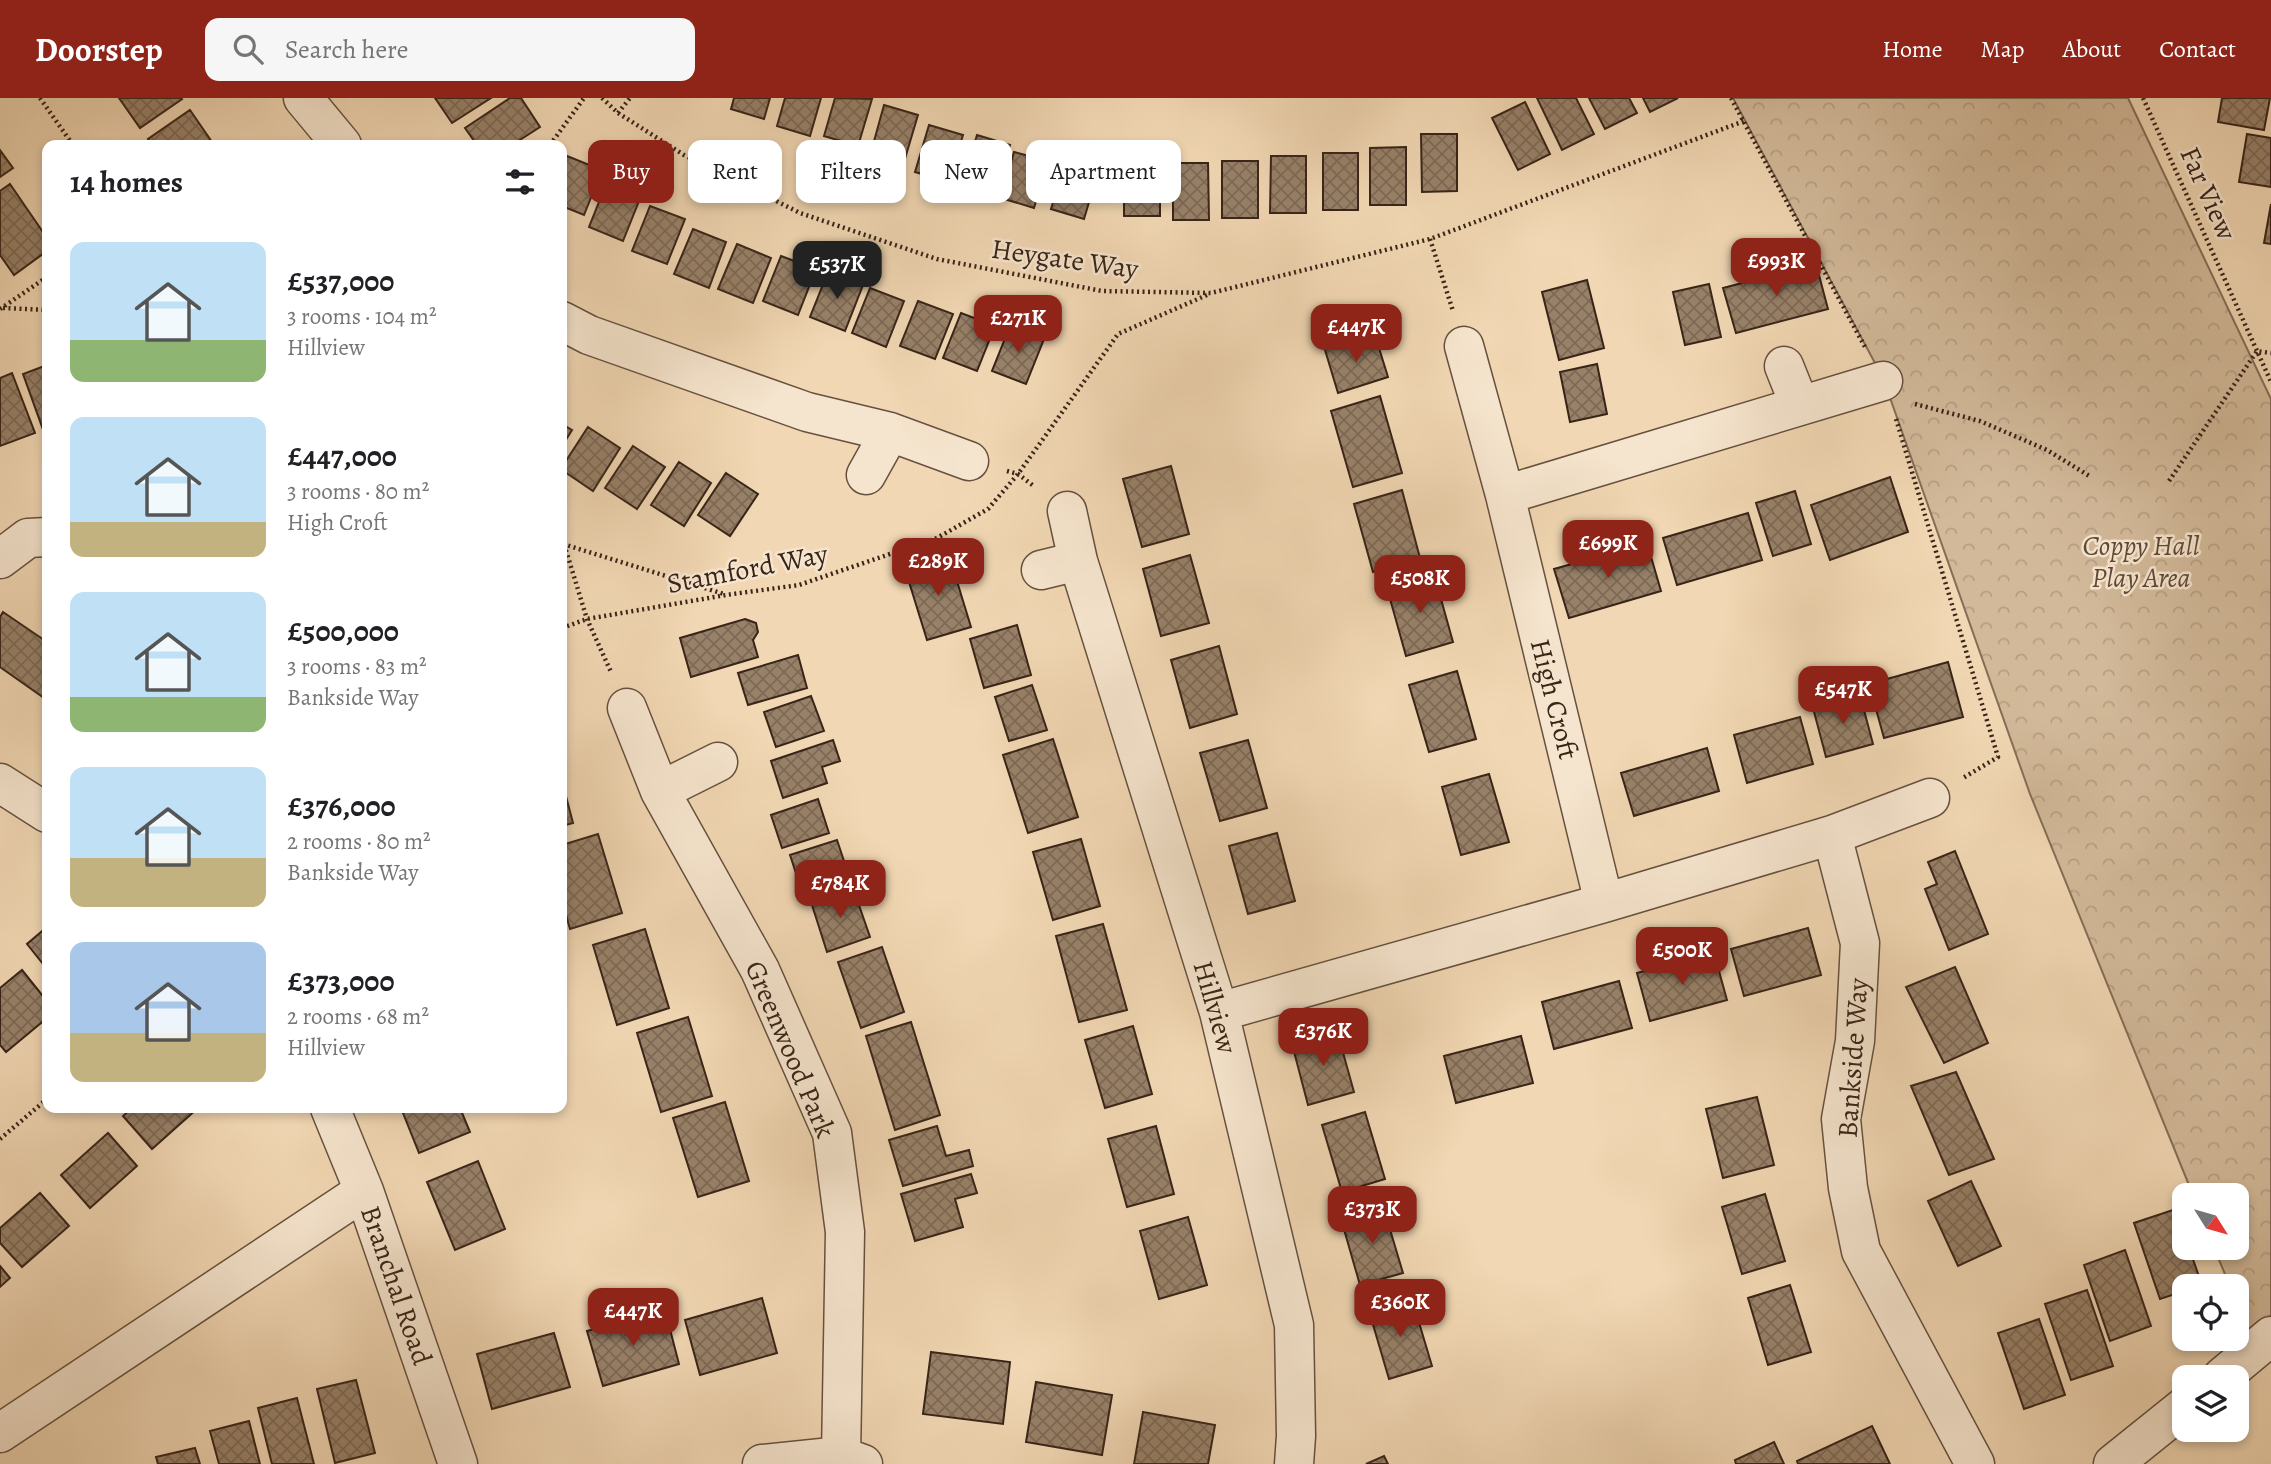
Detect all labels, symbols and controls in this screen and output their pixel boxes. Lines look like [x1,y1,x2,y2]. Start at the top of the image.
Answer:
search box [205,18,695,81]
text: Doorstep [35,27,163,72]
icon: search [229,30,267,68]
text: Search here [285,32,408,67]
text: Home [1882,33,1943,65]
text: Map [1981,33,2025,65]
text: About [2063,33,2121,65]
text: Contact [2159,33,2236,65]
chip: Buy [588,140,674,203]
chip: Rent [688,140,782,203]
chip: Filters [796,140,906,203]
chip: New [920,140,1012,203]
chip: Apartment [1026,140,1181,203]
street label: Far View [2171,141,2246,246]
text: 14 homes [70,162,183,202]
icon: filters [501,163,539,201]
street label: Heygate Way [989,230,1141,288]
pin: £993K [1727,238,1825,298]
pin: £537K [788,242,886,301]
text: £993K [1747,245,1805,276]
text: £537K [809,248,865,279]
text: £537,000 [287,261,394,301]
icon: home [126,270,210,354]
pin: £271K [969,296,1067,355]
text: 3 rooms · 104 m² [287,301,436,332]
text: £271K [990,302,1046,333]
pin: £447K [1307,304,1405,364]
text: £447K [1327,311,1385,342]
text: Hillview [287,332,365,363]
text: £447,000 [287,436,397,476]
icon: home [126,445,210,529]
text: 3 rooms · 80 m² [287,476,429,507]
text: High Croft [287,507,388,538]
pin: £699K [1559,520,1657,580]
text: £699K [1578,527,1638,558]
park label: Coppy Hall Play Area [2083,527,2199,597]
street label: Stamford Way [664,535,831,603]
pin: £289K [889,538,987,598]
text: £289K [908,545,968,576]
pin: £508K [1371,556,1469,615]
text: £508K [1390,562,1450,593]
text: £500,000 [287,611,399,651]
icon: home [126,620,210,704]
street label: High Croft [1521,635,1587,763]
text: 3 rooms · 83 m² [287,651,427,682]
pin: £547K [1794,666,1892,726]
text: £547K [1814,673,1872,704]
text: Bankside Way [287,682,419,713]
text: £376,000 [287,786,396,826]
icon: home [126,795,210,879]
text: 2 rooms · 80 m² [287,826,431,857]
text: Bankside Way [287,857,419,888]
pin: £784K [791,860,889,920]
text: £784K [811,867,869,898]
pin: £500K [1633,928,1731,987]
text: £500K [1652,934,1712,965]
street label: Greenwood Park [736,955,844,1144]
street label: Hillview [1184,956,1246,1058]
text: £373,000 [287,961,395,1001]
icon: home [126,970,210,1054]
street label: Bankside Way [1828,976,1878,1139]
text: 2 rooms · 68 m² [287,1001,429,1032]
pin: £376K [1274,1009,1372,1068]
text: £376K [1294,1015,1352,1046]
text: Hillview [287,1032,365,1063]
north arrow [2172,1183,2249,1260]
map controls [2172,1183,2249,1442]
pin: £373K [1323,1186,1421,1246]
text: £373K [1344,1193,1400,1224]
street label: Branchal Road [351,1201,441,1371]
button: locate [2172,1274,2249,1351]
pin: £360K [1351,1280,1449,1339]
text: £360K [1370,1286,1430,1317]
pin: £447K [584,1288,682,1348]
text: £447K [604,1295,662,1326]
button: layers [2172,1365,2249,1442]

